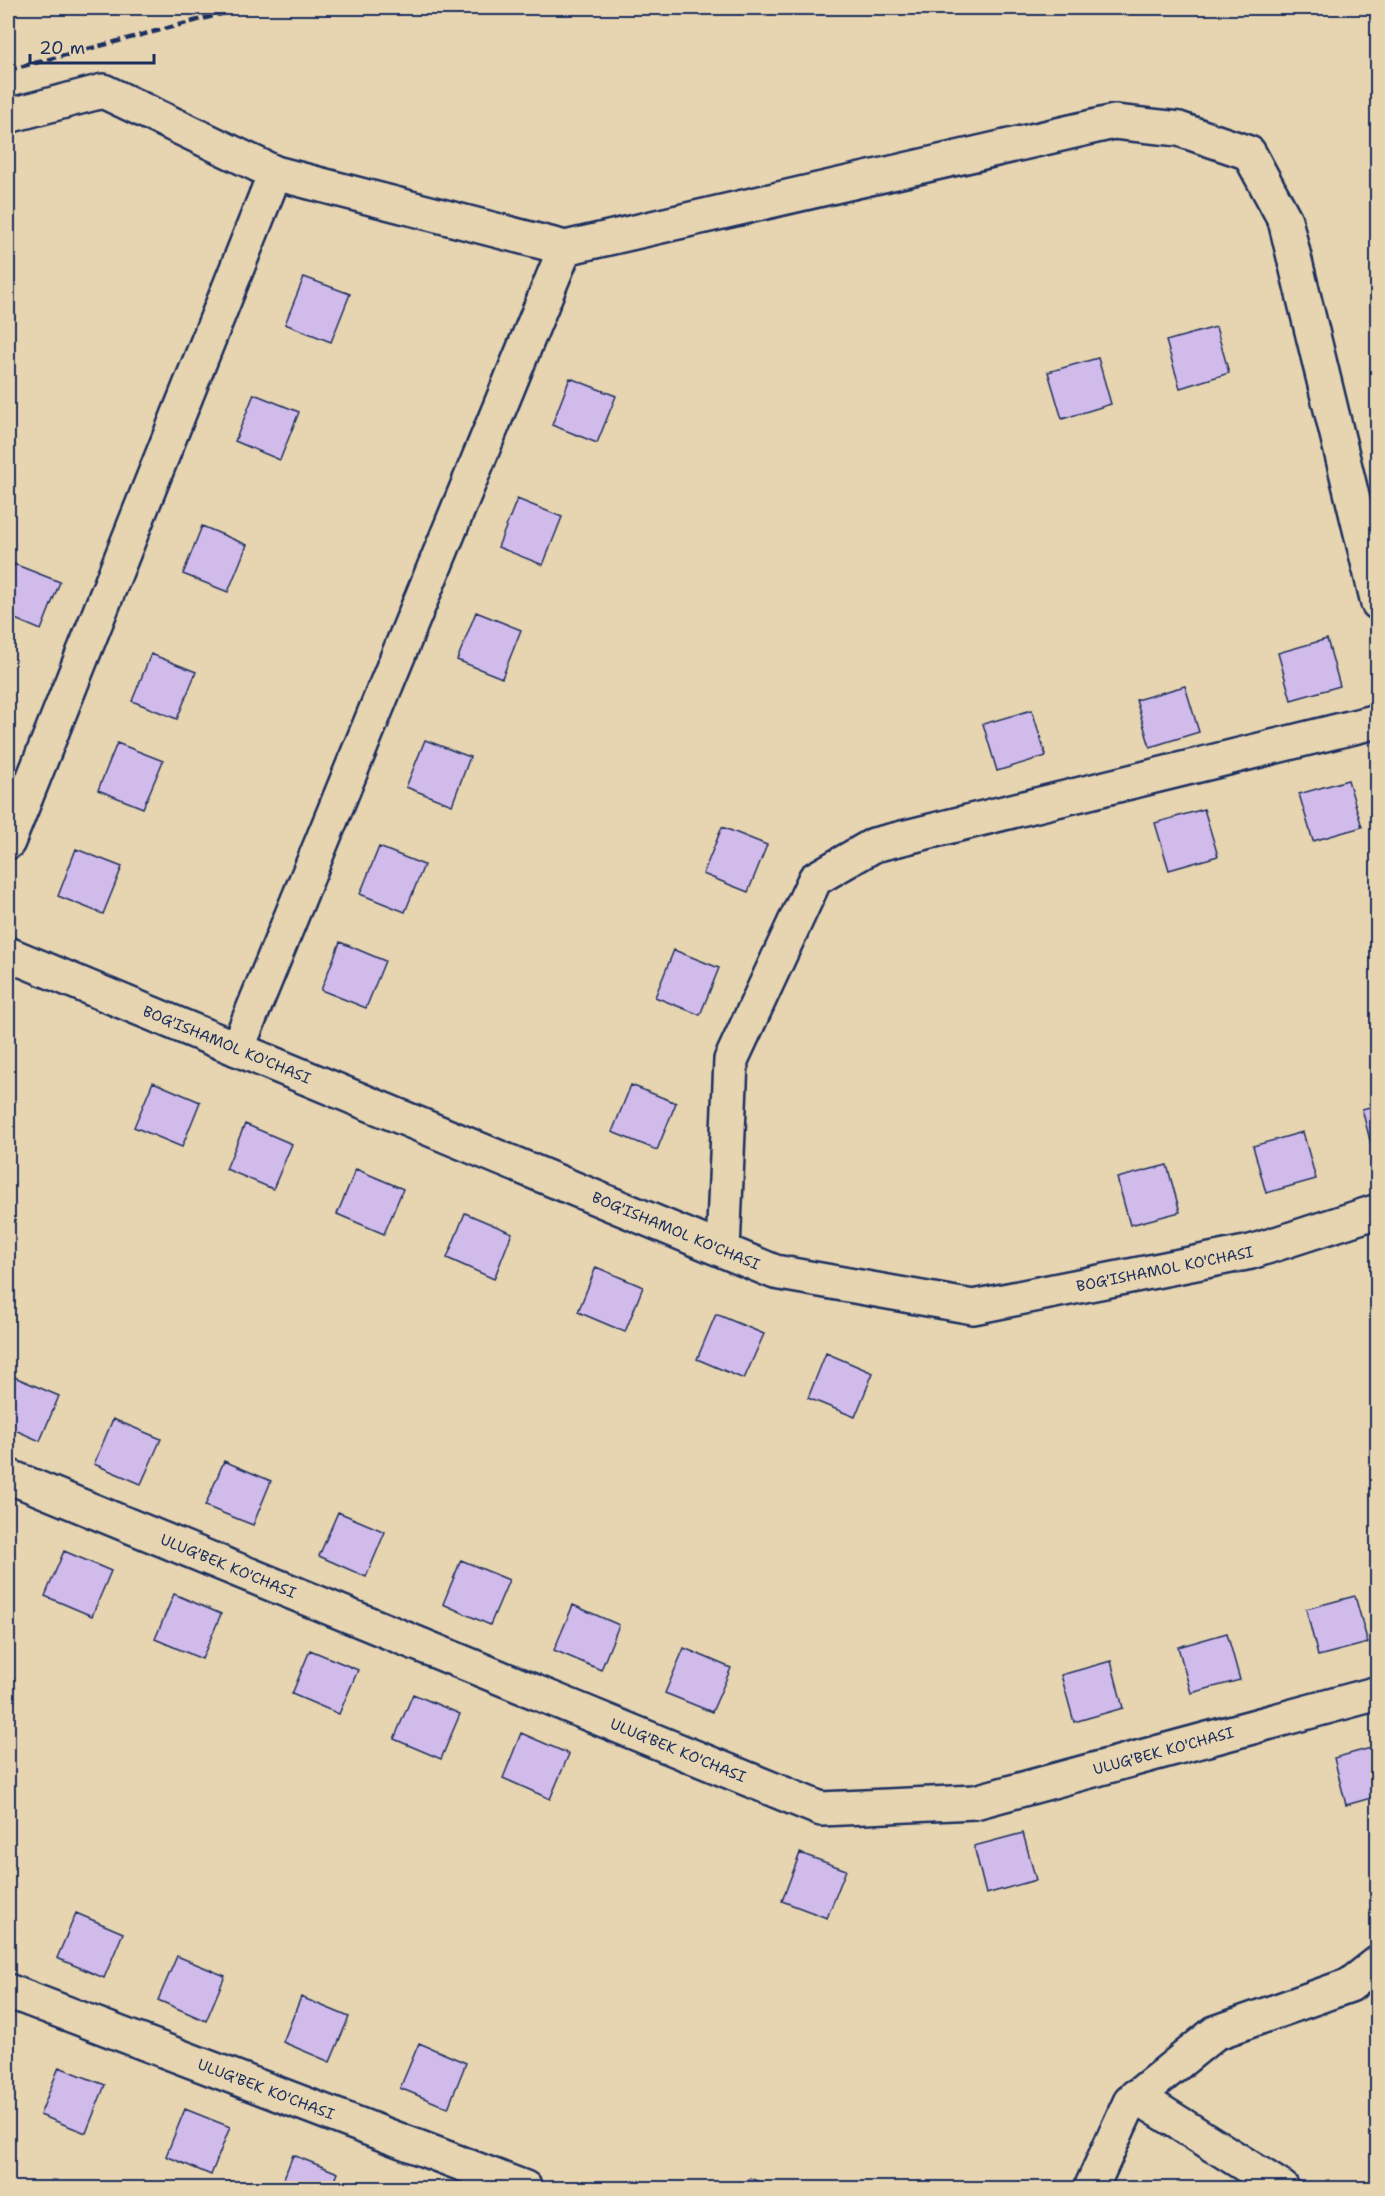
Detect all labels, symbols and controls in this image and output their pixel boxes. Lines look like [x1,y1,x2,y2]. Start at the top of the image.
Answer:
scale bar [30,27,154,65]
text: 20 m [39,36,85,60]
street label: BOG'ISHAMOL KO'CHASI [140,1001,314,1088]
street label: BOG'ISHAMOL KO'CHASI [589,1187,763,1275]
street label: BOG'ISHAMOL KO'CHASI [1075,1242,1255,1296]
street label: ULUG'BEK KO'CHASI [157,1529,299,1603]
street label: ULUG'BEK KO'CHASI [607,1714,749,1787]
street label: ULUG'BEK KO'CHASI [1091,1722,1236,1780]
street label: ULUG'BEK KO'CHASI [195,2054,337,2124]

